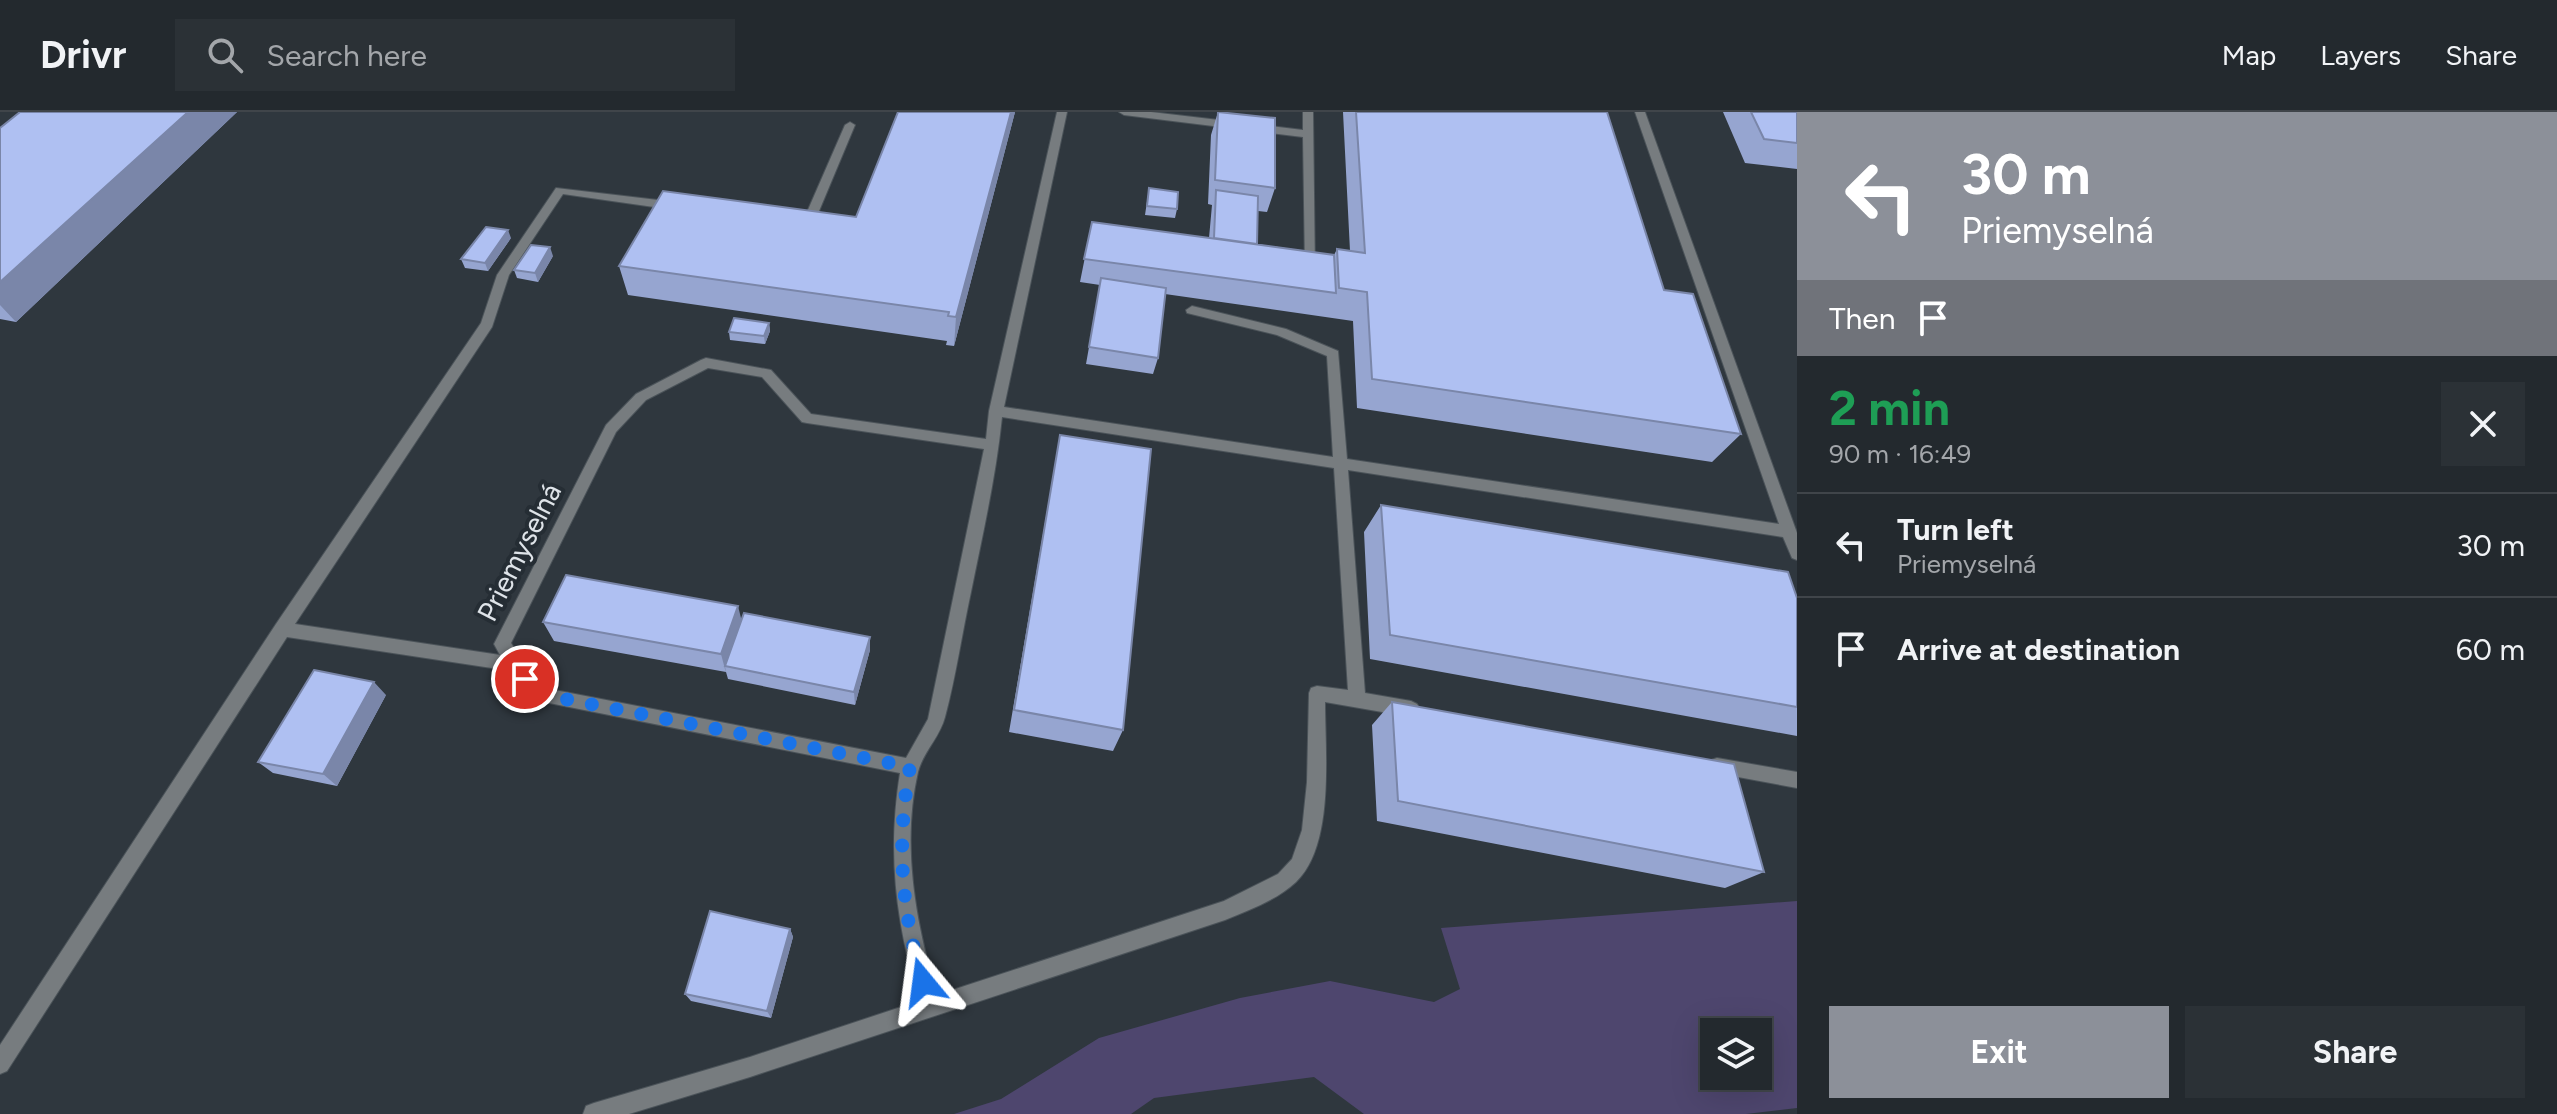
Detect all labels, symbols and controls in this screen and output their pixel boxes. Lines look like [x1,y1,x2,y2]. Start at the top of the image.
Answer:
search box [175,19,735,91]
text: Drivr [40,32,127,78]
icon: search [203,33,247,77]
text: Search here [267,37,427,74]
text: Map [2222,38,2276,72]
text: Layers [2320,38,2401,72]
text: Share [2445,38,2517,72]
text: 30 m [1961,141,2091,208]
icon: left [1829,144,1933,248]
text: Priemyselná [1961,209,2154,252]
icon: arrive [1911,296,1955,340]
text: Then [1829,300,1895,337]
text: 2 min [1829,379,1950,437]
button: close [2441,382,2525,466]
text: 90 m · 16:49 [1829,438,1971,470]
street label: Priemyselná [470,477,568,627]
text: Turn left [1897,511,2014,548]
icon: left [1829,523,1873,567]
text: 30 m [2457,527,2525,564]
text: Priemyselná [1897,548,2036,580]
icon: arrive [1829,627,1873,671]
text: Arrive at destination [1897,631,2180,668]
text: 60 m [2456,631,2525,668]
pin [491,645,559,713]
icon: arrive [503,657,547,701]
position arrow [881,940,965,1024]
button: Exit [1829,1006,2169,1098]
button: Share [2185,1006,2525,1098]
map controls [1700,1018,1772,1090]
button: layers [1700,1018,1772,1090]

